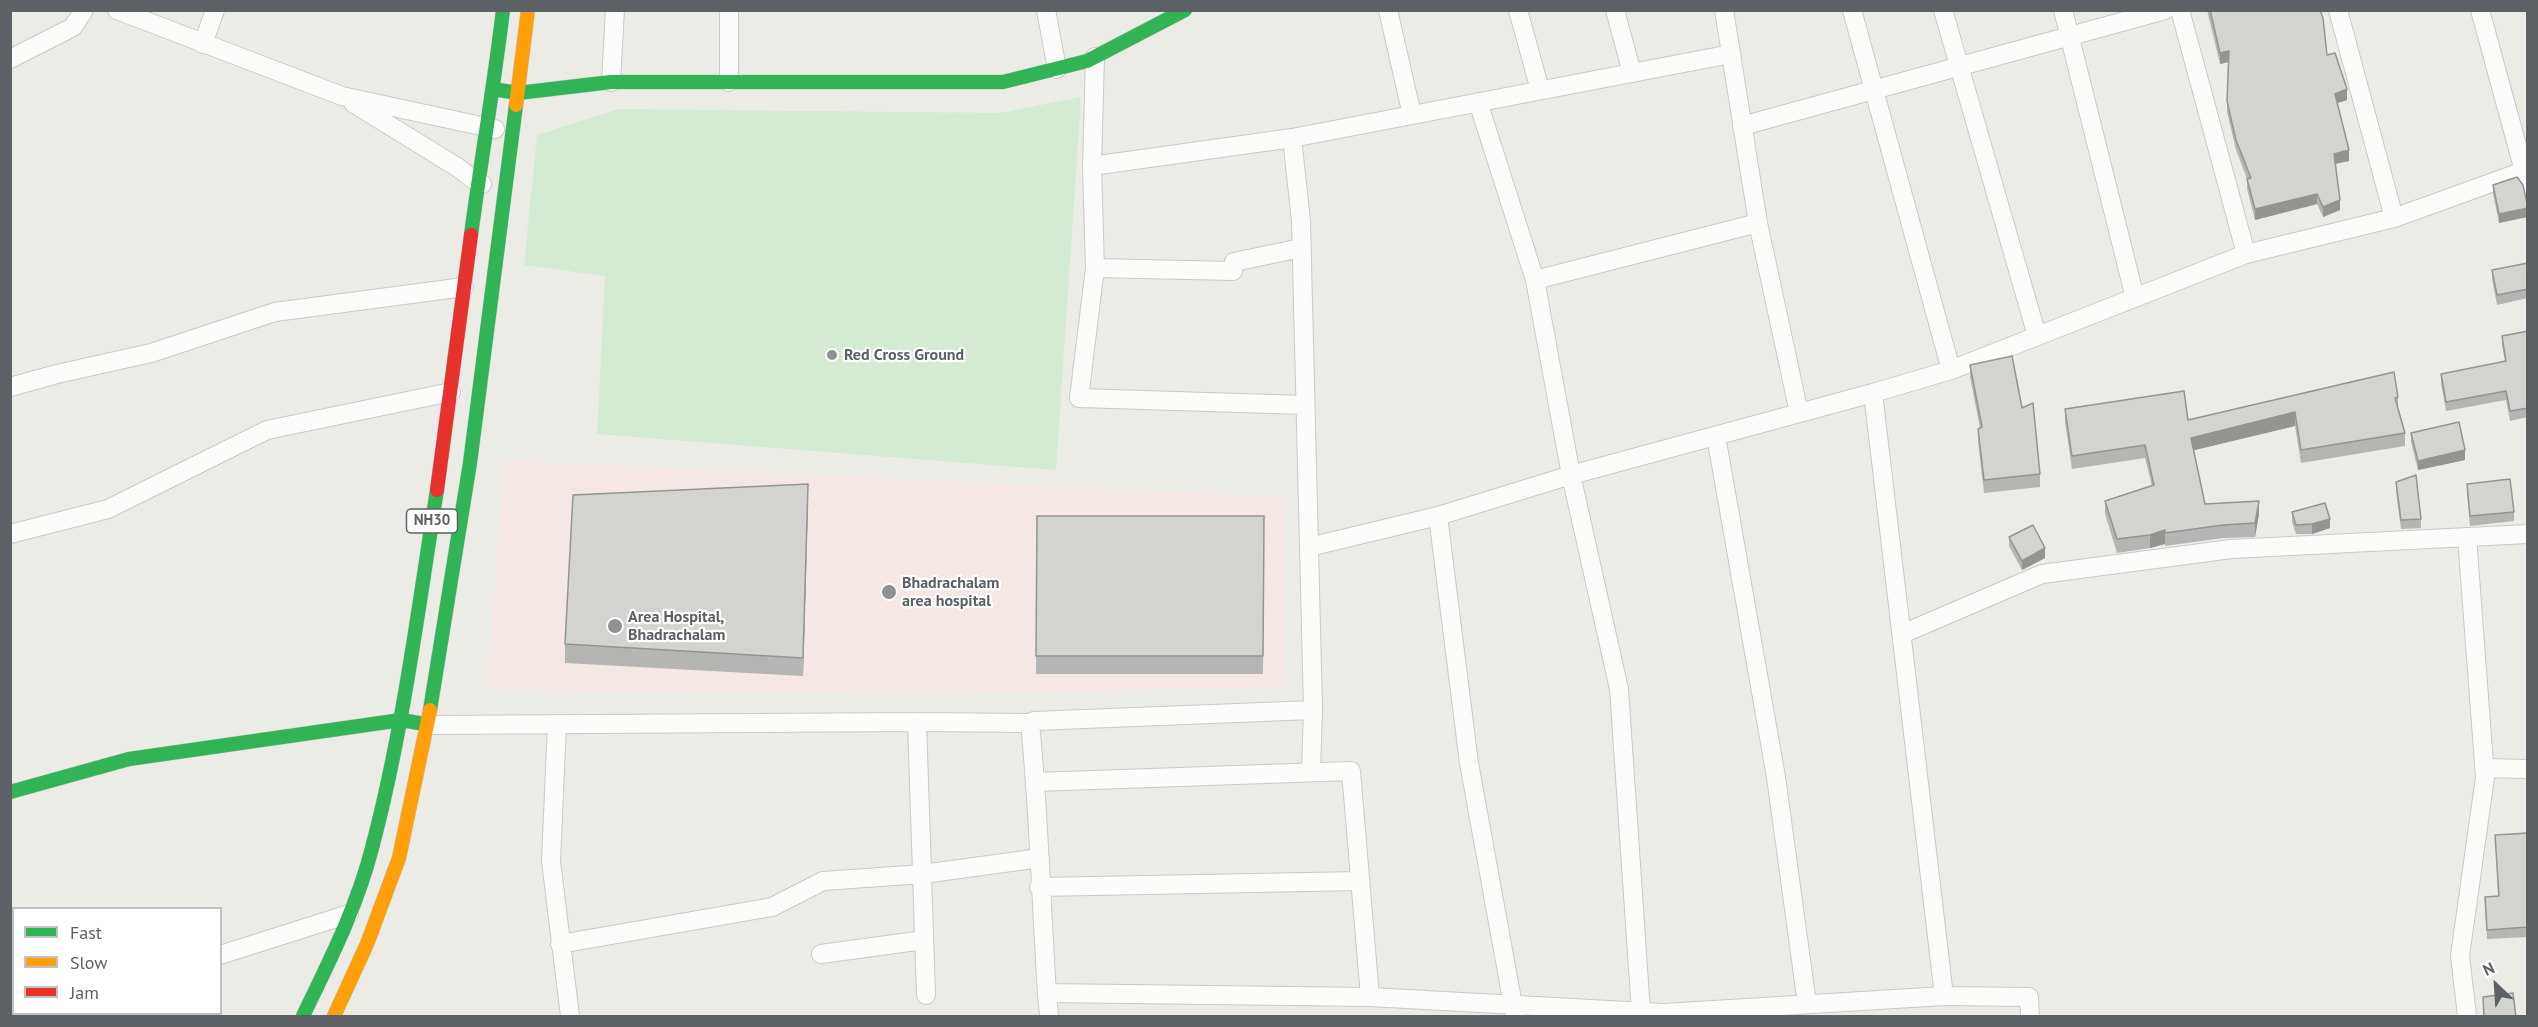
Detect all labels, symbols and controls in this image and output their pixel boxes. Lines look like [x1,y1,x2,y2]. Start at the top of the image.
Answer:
place label: Red Cross Ground [844,345,964,365]
marker: Red Cross Ground [825,348,839,362]
road number: NH30 [406,509,458,533]
place label: Bhadrachalam area hospital [902,573,999,611]
marker: Bhadrachalam area hospital [880,583,898,601]
place label: Area Hospital, Bhadrachalam [628,607,725,645]
marker: Area Hospital, Bhadrachalam [606,617,624,635]
legend [12,907,222,1015]
text: Fast [70,921,102,944]
text: Slow [70,951,108,974]
north arrow [2466,955,2526,1015]
text: N [2479,957,2497,980]
text: Jam [70,981,99,1004]

